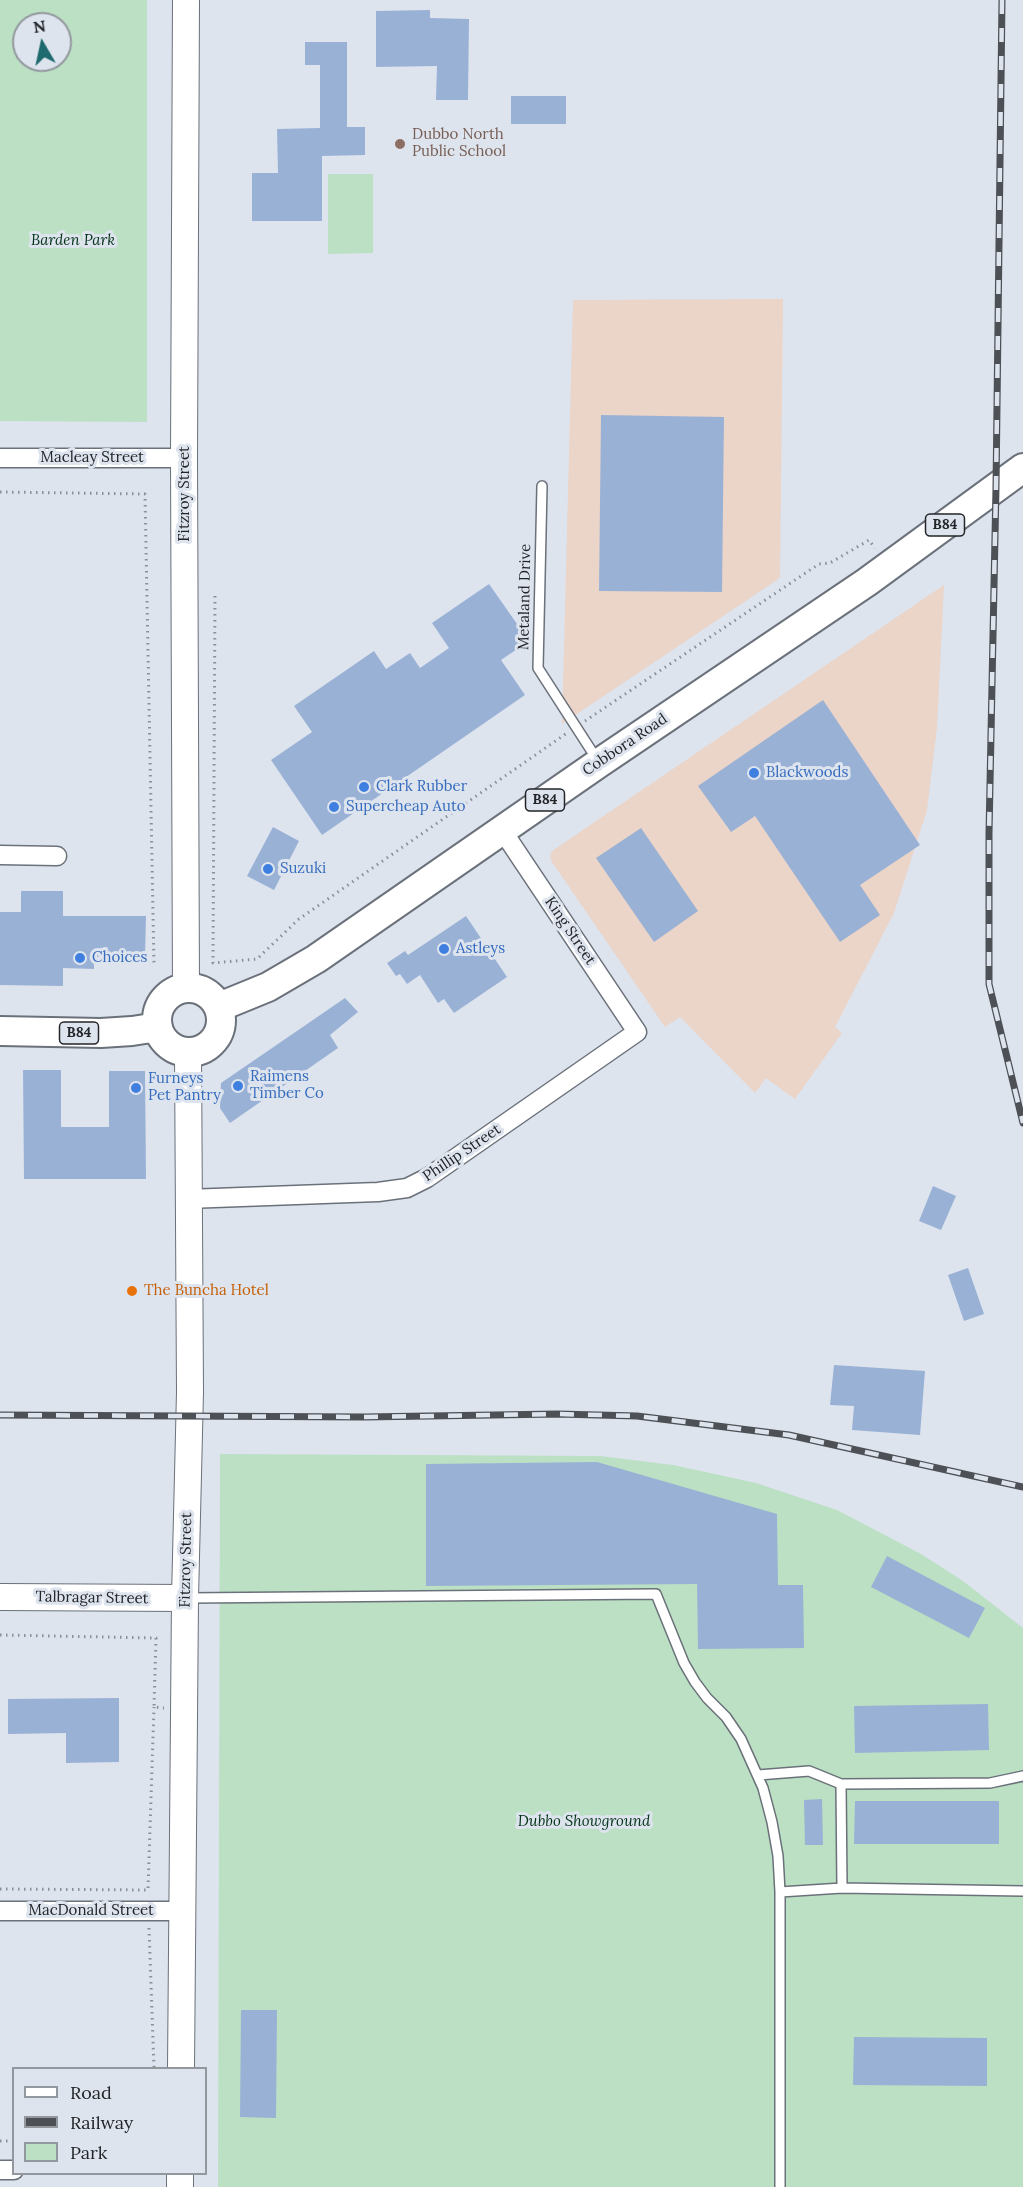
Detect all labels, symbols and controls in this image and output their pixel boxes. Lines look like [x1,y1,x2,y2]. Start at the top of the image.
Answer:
north arrow [12,12,72,72]
text: N [32,15,47,37]
place label: Dubbo North Public School [412,126,506,161]
marker: Dubbo North Public School [393,137,407,151]
park label: Barden Park [31,232,115,250]
street label: Fitzroy Street [176,446,194,542]
street label: Macleay Street [40,449,144,467]
road number: B84 [926,514,964,536]
street label: Metaland Drive [515,544,535,650]
street label: Cobbora Road [579,710,671,780]
place label: Blackwoods [766,764,848,782]
marker: Blackwoods [747,766,761,780]
place label: Clark Rubber [376,778,467,796]
marker: Clark Rubber [357,780,371,794]
road number: B84 [526,789,564,811]
place label: Supercheap Auto [346,798,465,816]
marker: Supercheap Auto [327,800,341,814]
place label: Suzuki [280,860,326,878]
marker: Suzuki [261,862,275,876]
street label: King Street [541,893,599,969]
place label: Astleys [456,940,505,958]
marker: Astleys [437,942,451,956]
place label: Choices [92,949,147,967]
marker: Choices [73,951,87,965]
road number: B84 [60,1022,98,1044]
place label: Raimens Timber Co [250,1068,324,1103]
place label: Furneys Pet Pantry [148,1070,221,1105]
marker: Raimens Timber Co [231,1079,245,1093]
marker: Furneys Pet Pantry [129,1081,143,1095]
street label: Phillip Street [420,1120,504,1186]
place label: The Buncha Hotel [144,1282,269,1300]
marker: The Buncha Hotel [125,1284,139,1298]
street label: Fitzroy Street [176,1512,196,1608]
street label: Talbragar Street [35,1588,149,1608]
park label: Dubbo Showground [518,1813,650,1831]
street label: MacDonald Street [28,1902,154,1920]
legend [12,2067,207,2175]
text: Road [70,2081,112,2104]
text: Railway [70,2111,133,2134]
text: Park [70,2141,107,2164]

